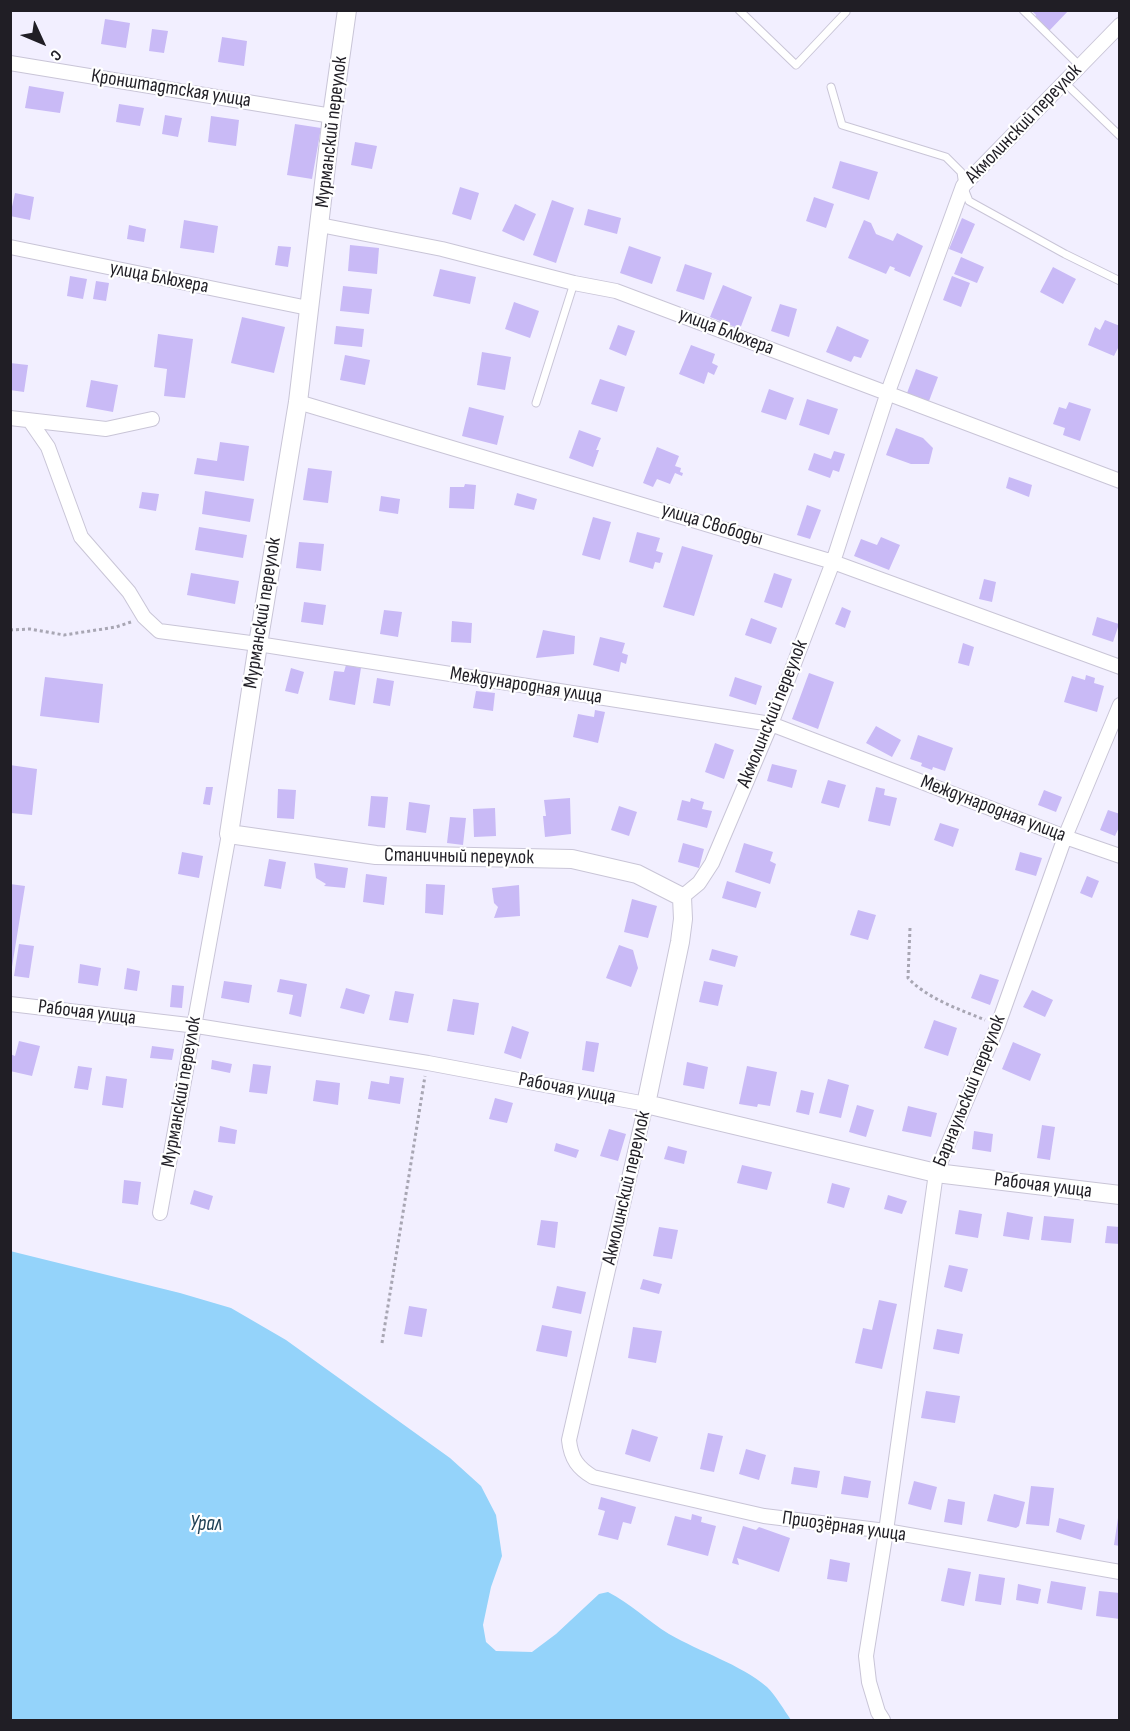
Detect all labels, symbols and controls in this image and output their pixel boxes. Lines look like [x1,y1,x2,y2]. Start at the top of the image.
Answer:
north arrow [12,12,72,72]
text: С [46,45,65,64]
street label: Мурманский переулок [311,55,353,209]
street label: Акмолинский переулок [961,59,1087,189]
street label: Кронштадтская улица [89,65,253,113]
street label: улица Блюхера [108,257,210,299]
street label: улица Блюхера [675,303,777,361]
street label: улица Свободы [658,498,766,552]
street label: Мурманский переулок [239,536,287,690]
street label: Акмолинский переулок [732,637,814,791]
street label: Международная улица [448,662,604,710]
street label: Международная улица [917,770,1069,848]
street label: Станичный переулок [384,844,534,870]
street label: Рабочая улица [37,995,137,1031]
street label: Барнаульский переулок [929,1012,1011,1170]
street label: Мурманский переулок [157,1015,207,1169]
street label: Рабочая улица [516,1068,618,1110]
street label: Акмолинский переулок [598,1109,656,1267]
street label: Рабочая улица [993,1168,1093,1204]
street label: Приозёрная улица [781,1506,907,1548]
water label: Урал [190,1512,222,1538]

